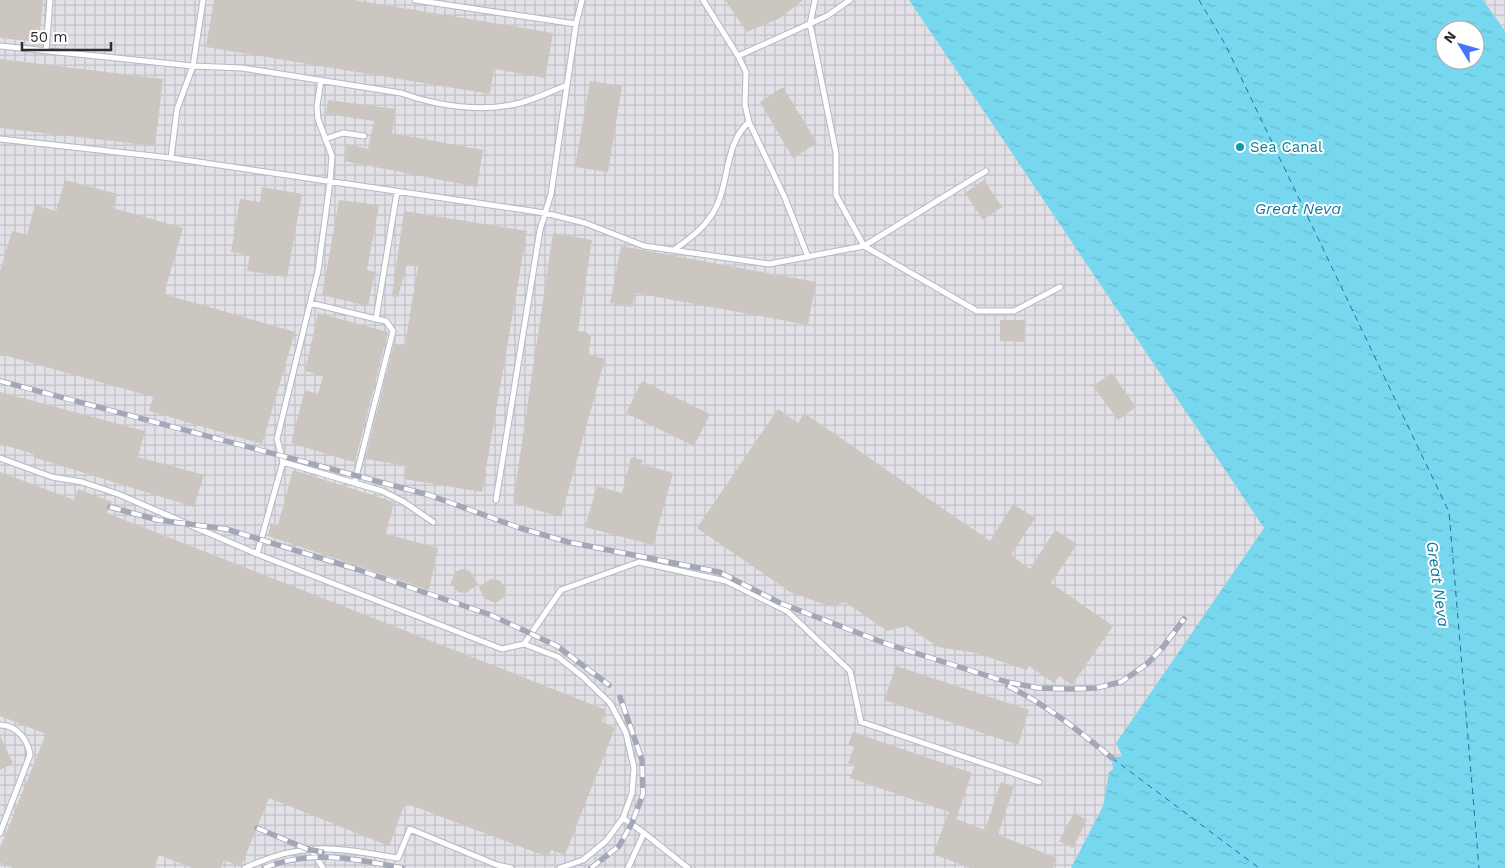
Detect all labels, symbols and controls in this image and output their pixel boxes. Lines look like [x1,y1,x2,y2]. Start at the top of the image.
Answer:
scale bar [22,20,111,52]
north arrow [1435,20,1485,70]
text: 50 m [30,28,67,46]
text: N [1440,28,1459,46]
place label: Sea Canal [1250,138,1323,156]
marker: Sea Canal [1234,141,1246,153]
water label: Great Neva [1255,199,1341,218]
water label: Great Neva [1423,540,1453,628]

